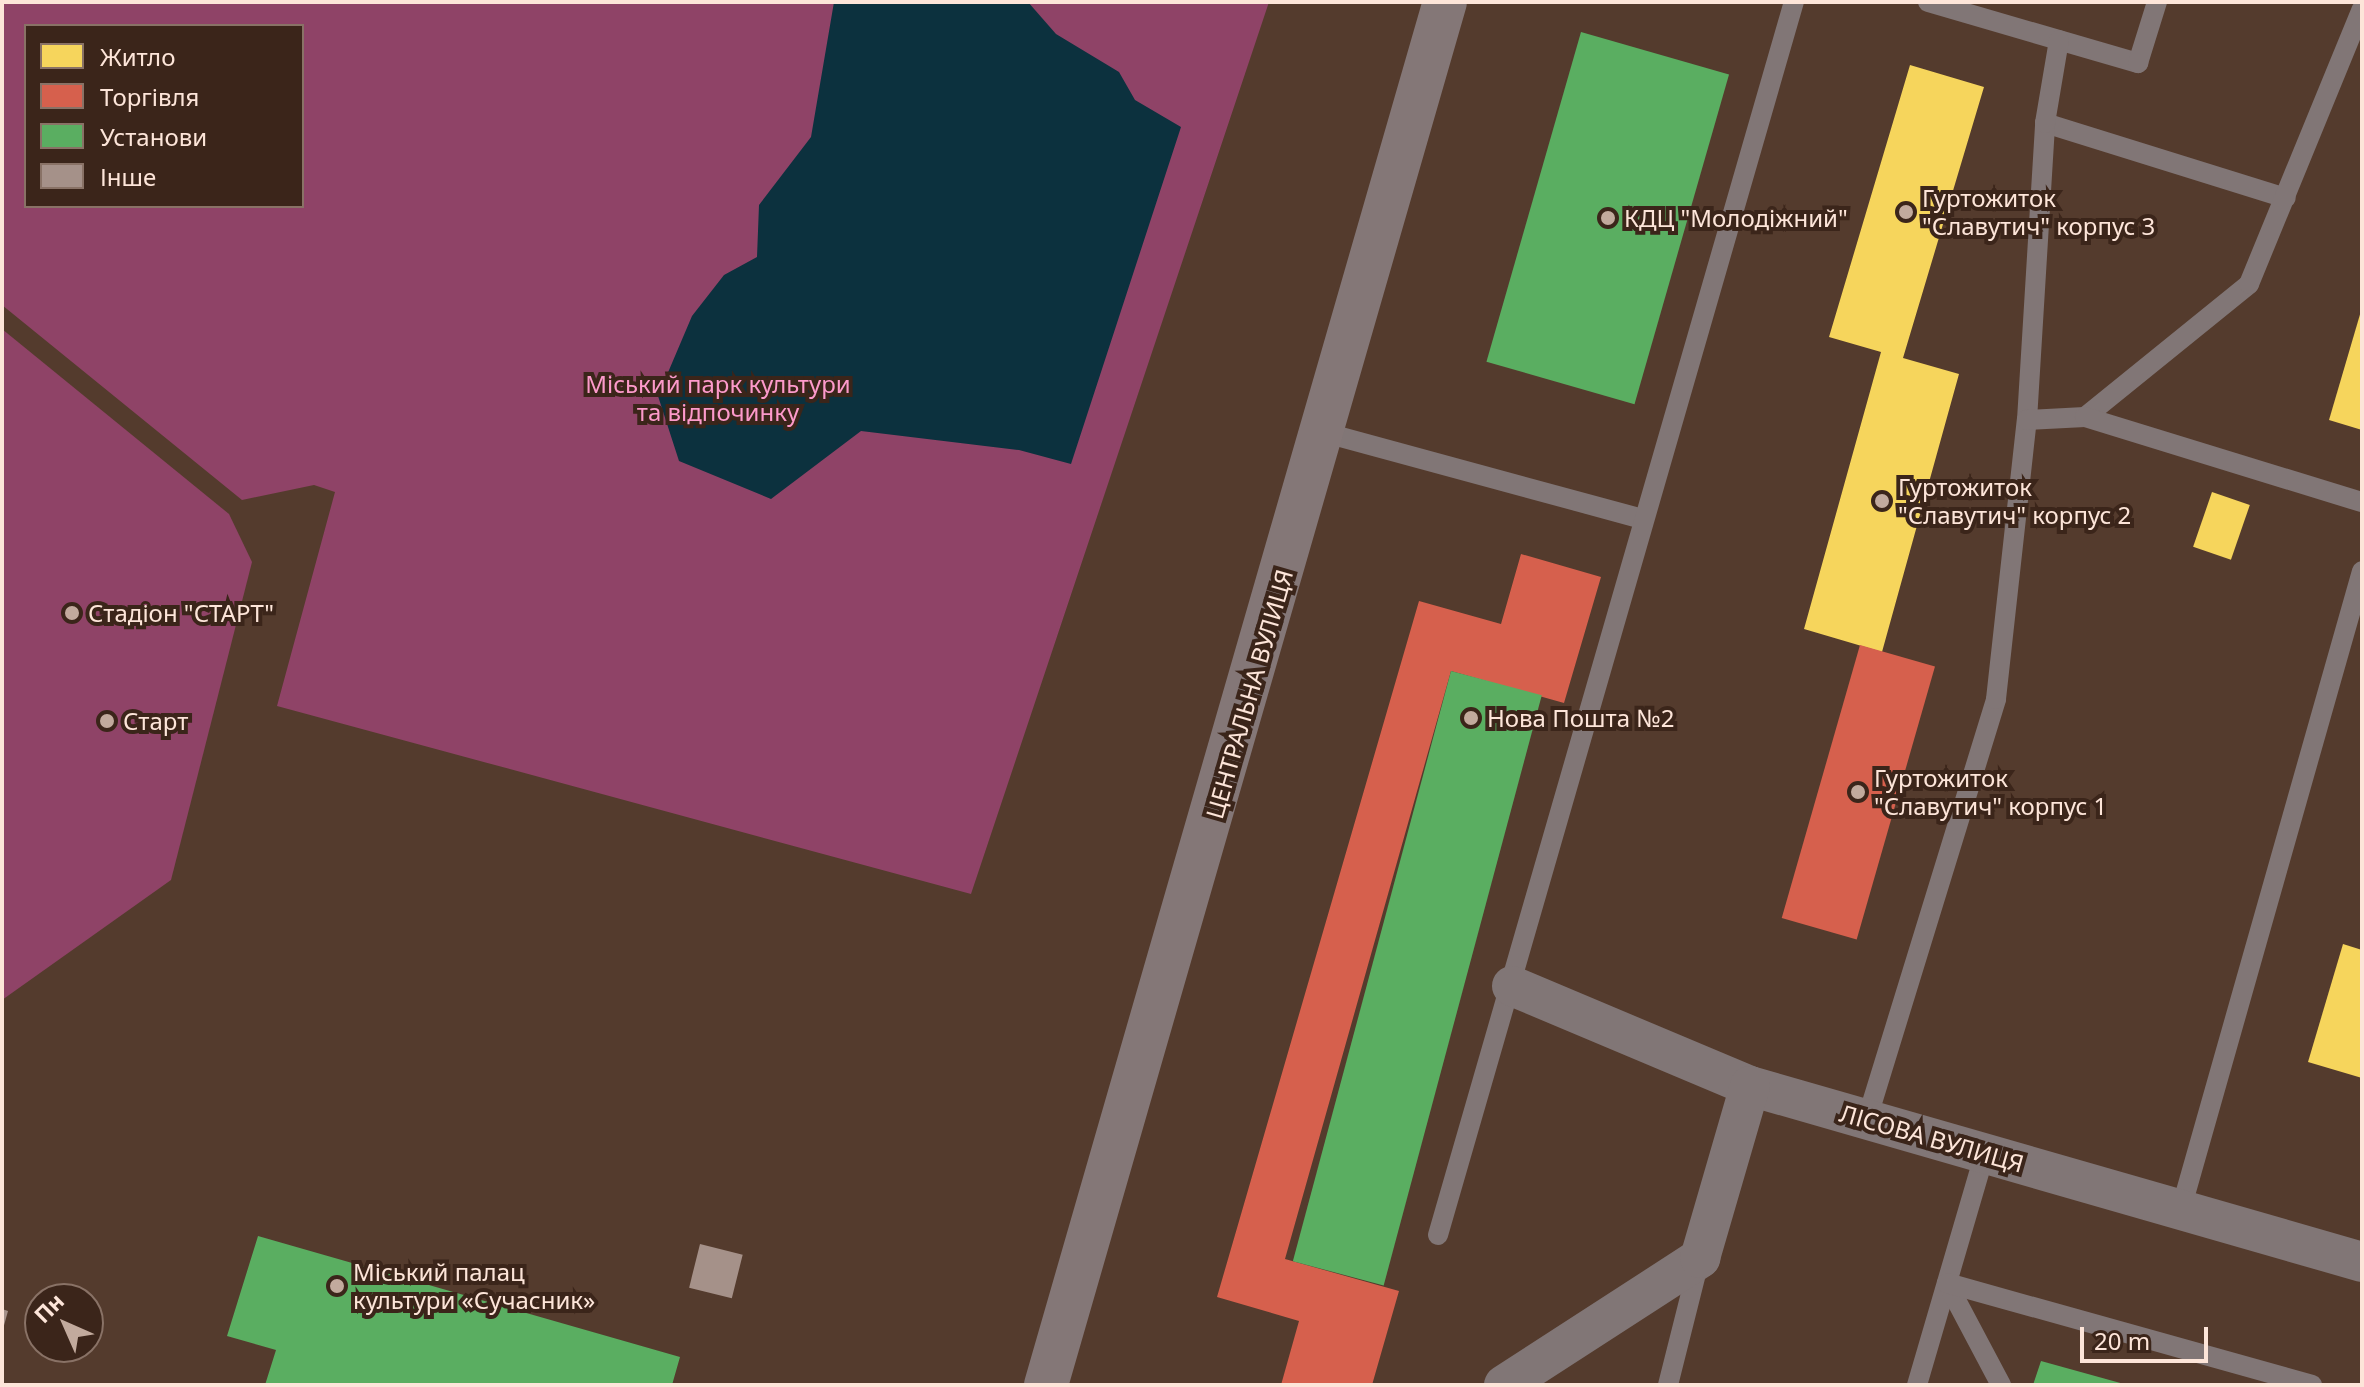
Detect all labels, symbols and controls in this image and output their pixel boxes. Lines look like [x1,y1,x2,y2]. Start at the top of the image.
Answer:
legend [24,24,304,208]
text: Житло [100,40,175,73]
text: Торгівля [100,80,199,113]
text: Установи [100,120,207,153]
text: Інше [100,160,156,193]
place label: Гуртожиток "Славутич" корпус 3 [1922,184,2155,240]
marker: Гуртожиток "Славутич" корпус 3 [1897,203,1915,221]
place label: КДЦ "Молодіжний" [1624,204,1848,232]
marker: КДЦ "Молодіжний" [1599,209,1617,227]
park label: Міський парк культури та відпочинку [585,370,851,426]
place label: Гуртожиток "Славутич" корпус 2 [1898,473,2131,529]
marker: Гуртожиток "Славутич" корпус 2 [1873,492,1891,510]
street label: ЦЕНТРАЛЬНА ВУЛИЦЯ [1200,566,1298,822]
place label: Стадіон "СТАРТ" [88,599,274,627]
marker: Стадіон "СТАРТ" [63,604,81,622]
place label: Нова Пошта №2 [1487,704,1674,732]
place label: Старт [123,707,188,735]
marker: Нова Пошта №2 [1462,709,1480,727]
marker: Старт [98,712,116,730]
place label: Гуртожиток "Славутич" корпус 1 [1874,764,2107,820]
marker: Гуртожиток "Славутич" корпус 1 [1849,783,1867,801]
street label: ЛІСОВА ВУЛИЦЯ [1837,1098,2027,1178]
place label: Міський палац культури «Сучасник» [353,1258,595,1314]
marker: Міський палац культури «Сучасник» [328,1277,346,1295]
north arrow [24,1283,104,1363]
text: Пн [27,1286,70,1329]
scale bar [2084,1311,2212,1361]
text: 20 m [2094,1324,2150,1357]

